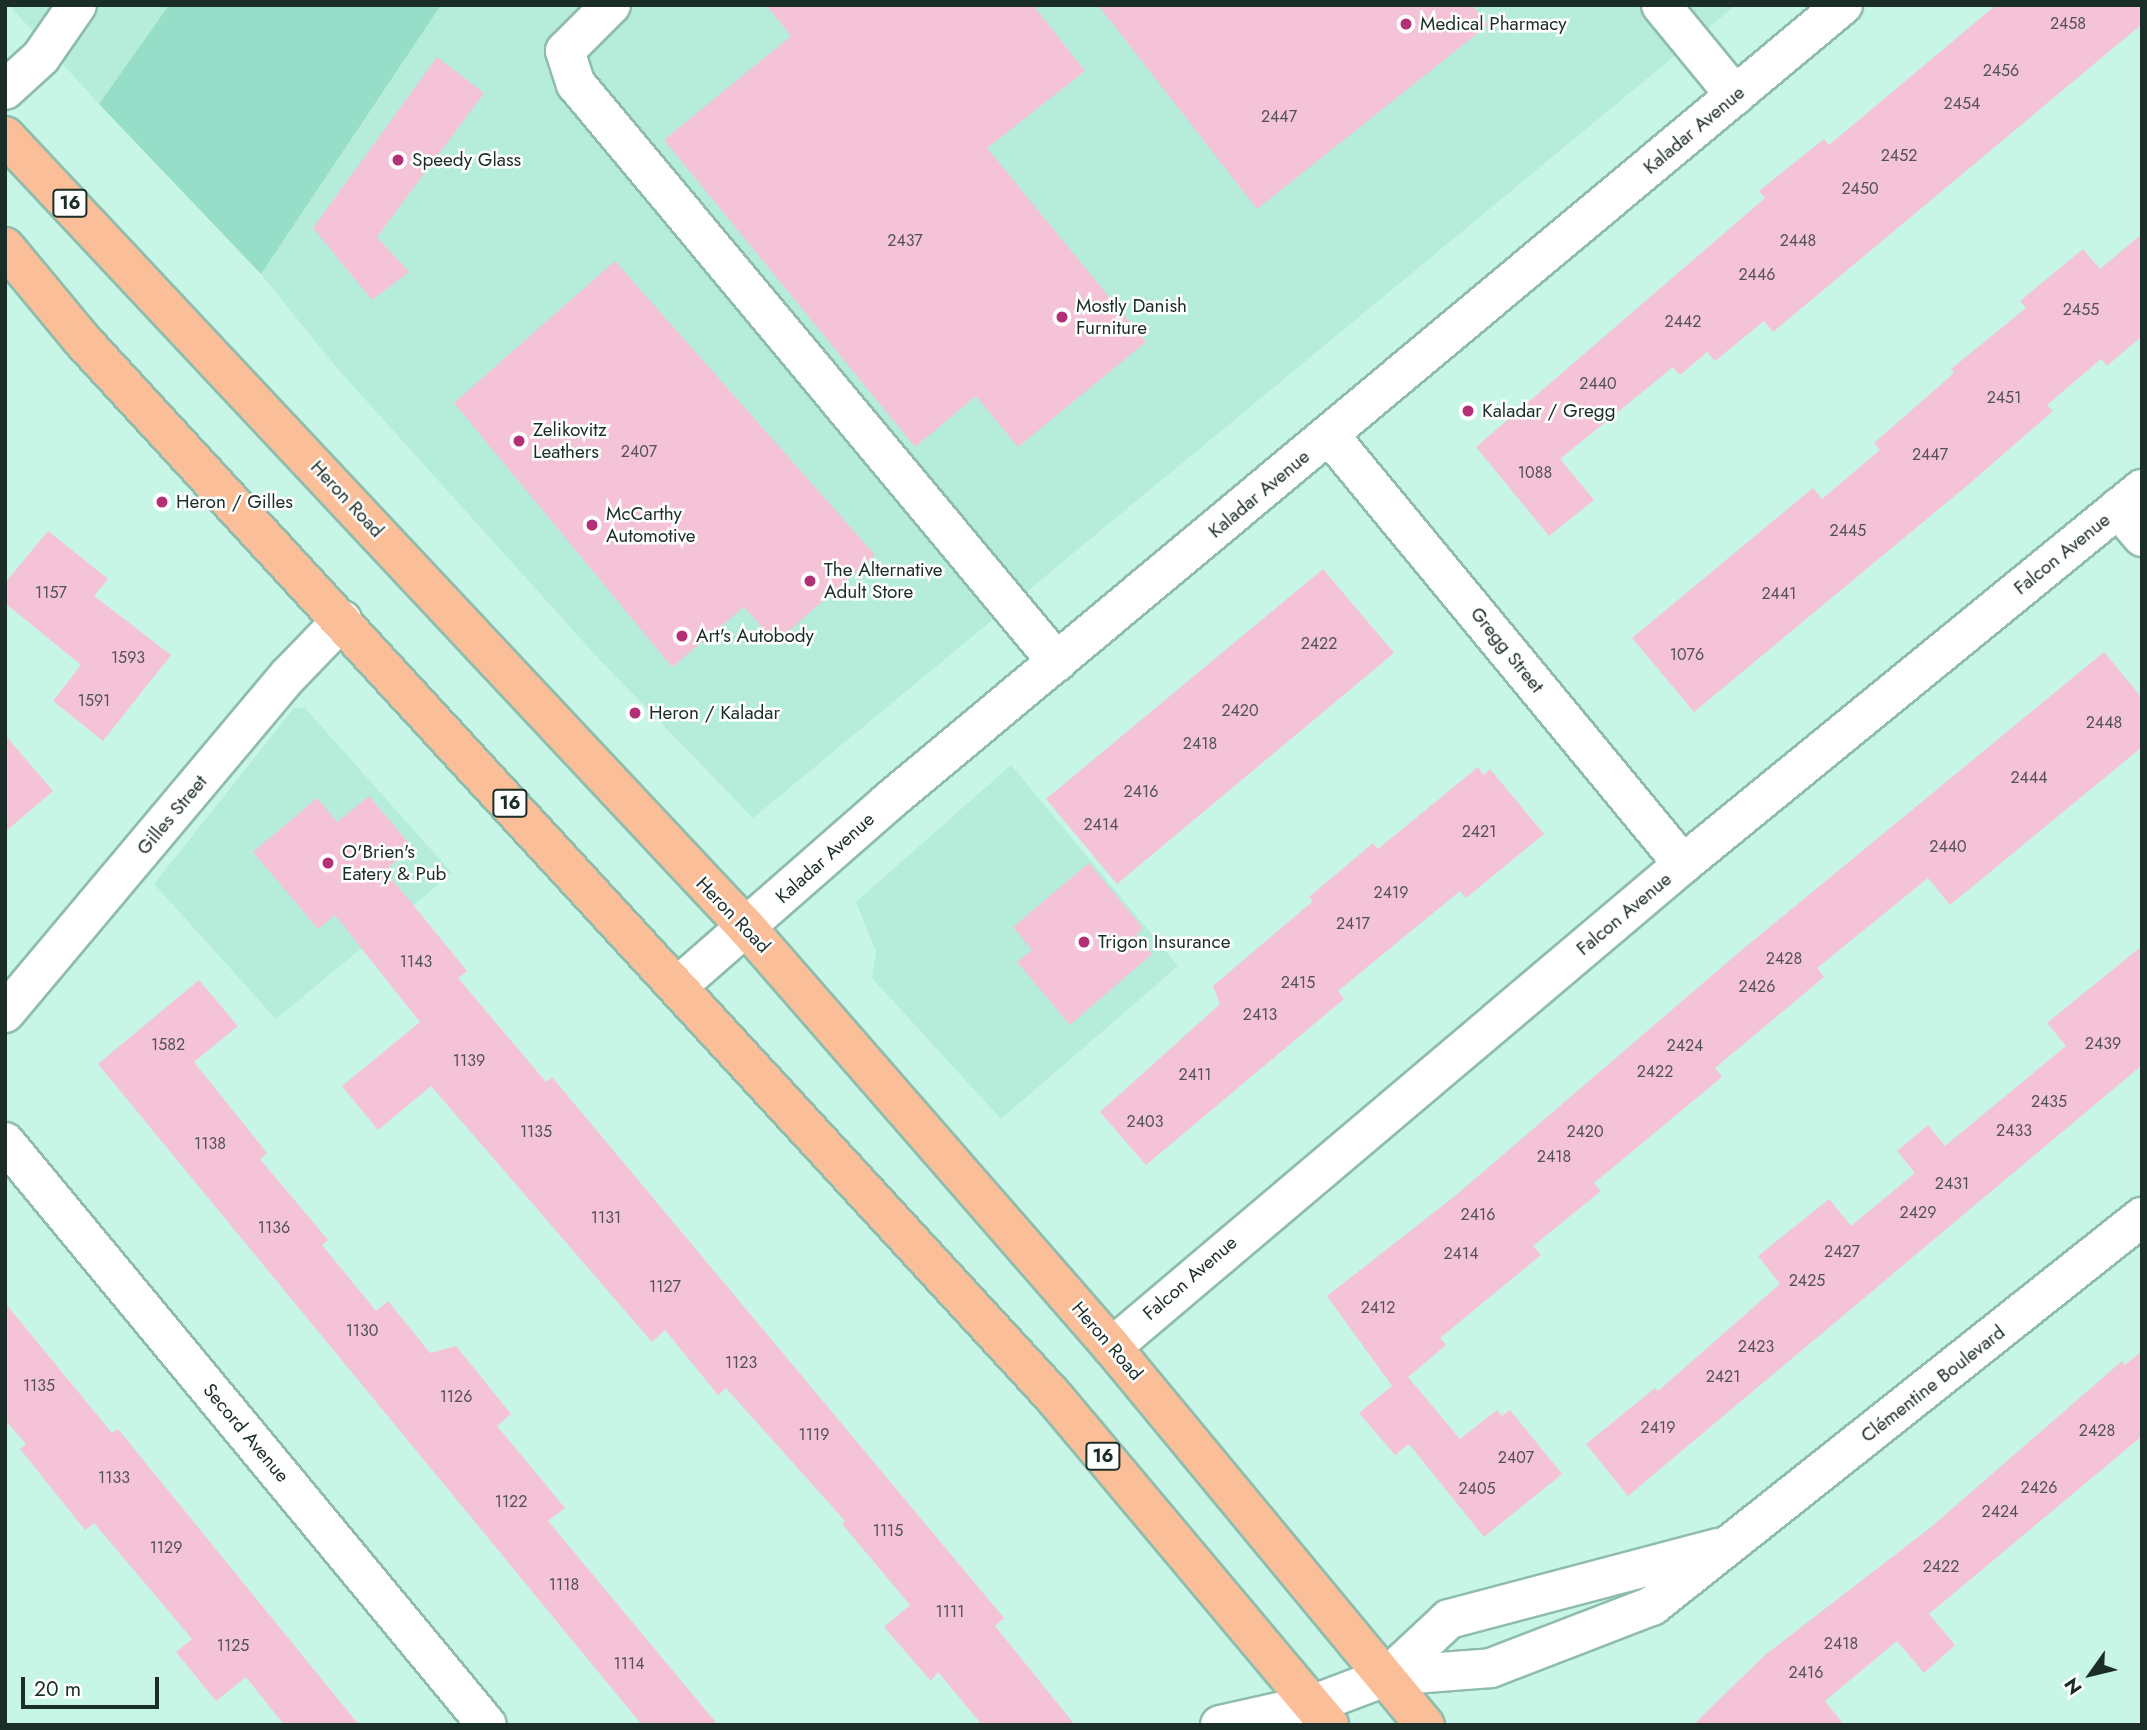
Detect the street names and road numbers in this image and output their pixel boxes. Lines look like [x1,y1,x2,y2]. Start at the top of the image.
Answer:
street label: Kaladar Avenue [1639,81,1749,179]
road number: 16 [51,188,89,218]
street label: Kaladar Avenue [1204,445,1314,543]
street label: Heron Road [306,456,388,542]
street label: Falcon Avenue [2009,508,2115,600]
street label: Gregg Street [1466,603,1548,697]
street label: Gilles Street [132,771,212,859]
road number: 16 [491,788,529,818]
street label: Kaladar Avenue [771,808,879,908]
street label: Falcon Avenue [1572,868,1676,960]
street label: Heron Road [691,872,775,958]
street label: Falcon Avenue [1138,1231,1242,1325]
street label: Heron Road [1067,1297,1147,1385]
street label: Clémentine Boulevard [1856,1321,2010,1447]
street label: Secord Avenue [198,1379,294,1487]
road number: 16 [1084,1442,1122,1470]

